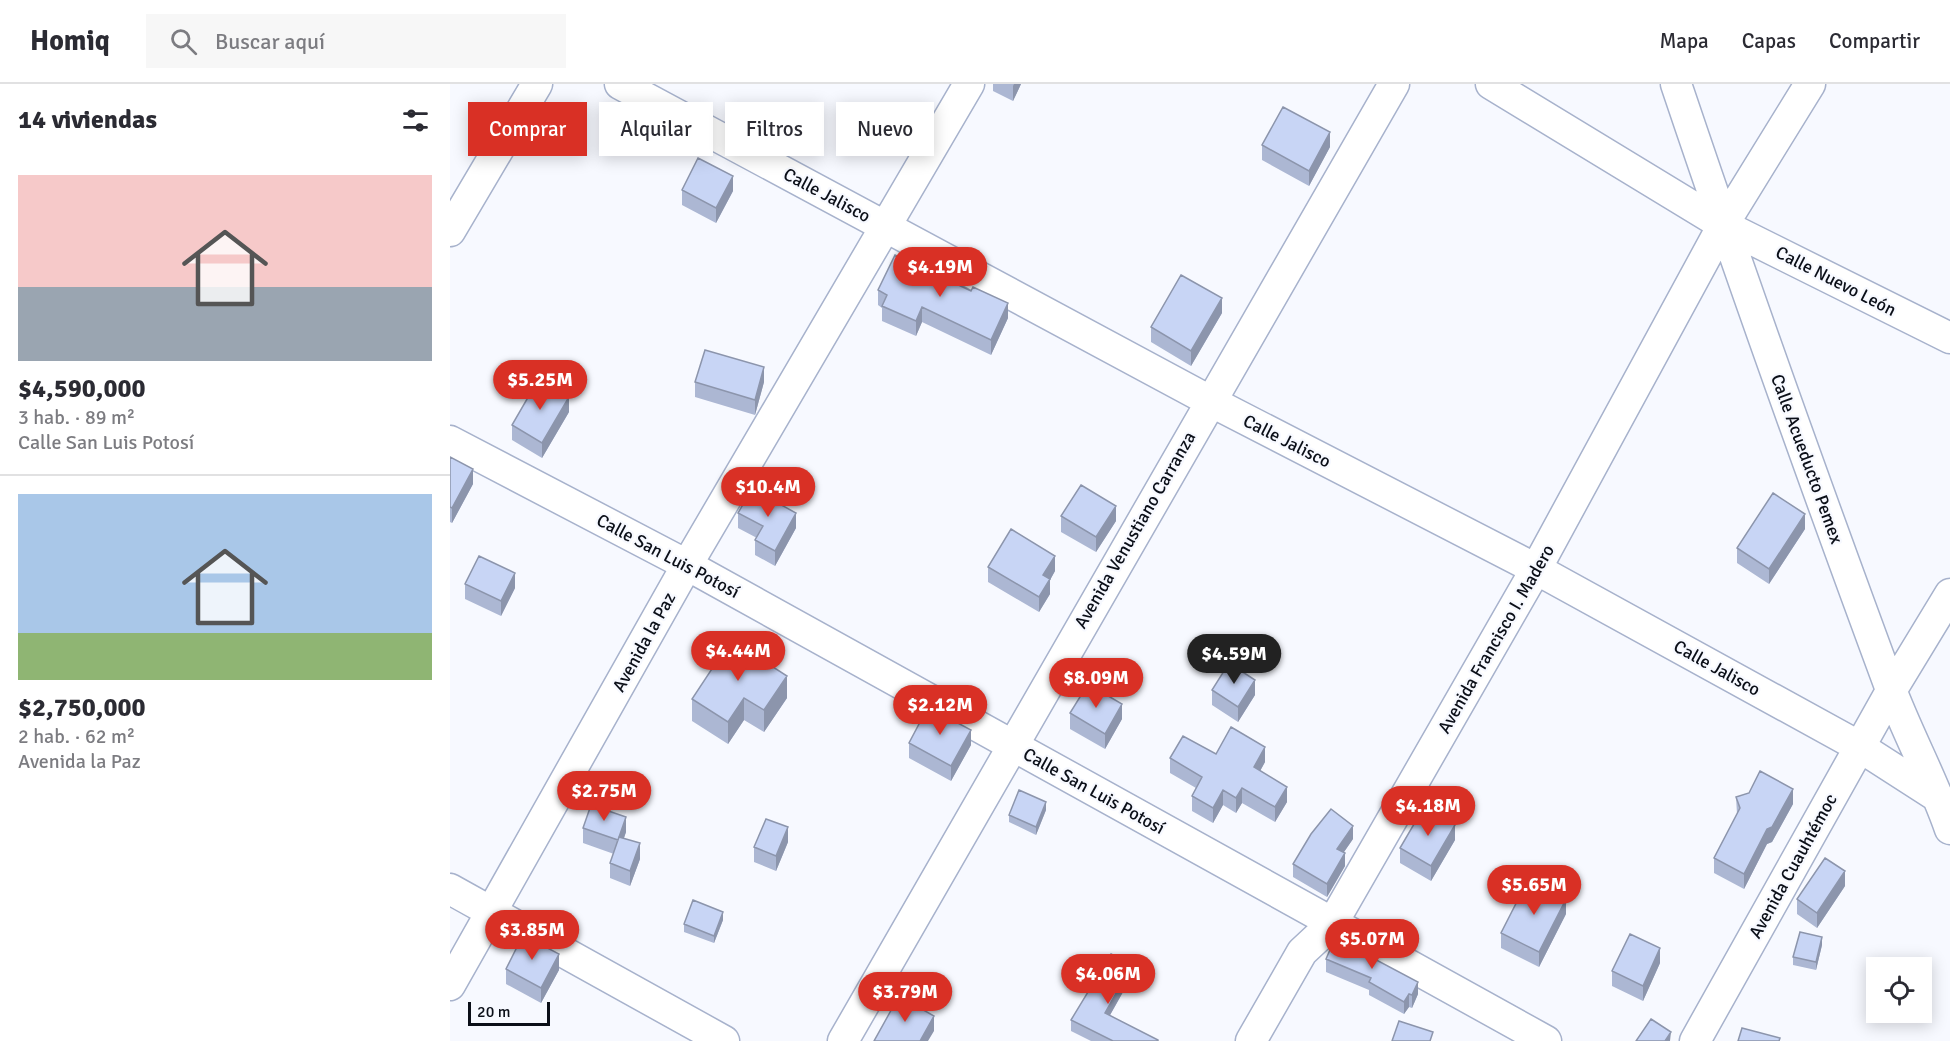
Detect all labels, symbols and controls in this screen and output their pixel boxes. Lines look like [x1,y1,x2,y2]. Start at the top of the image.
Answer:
search box [146,14,566,68]
text: Homiq [30,24,110,58]
icon: search [167,25,200,58]
text: Buscar aquí [215,28,325,55]
text: Mapa [1659,28,1709,54]
text: Capas [1742,28,1796,54]
text: Compartir [1829,28,1920,54]
chip: Comprar [468,102,587,156]
chip: Alquilar [599,102,713,156]
chip: Filtros [725,102,824,156]
chip: Nuevo [836,102,934,156]
text: 14 viviendas [18,104,157,136]
icon: filters [399,104,432,137]
street label: Calle Jalisco [780,163,874,227]
icon: home [171,214,279,322]
street label: Calle Nuevo León [1772,241,1900,321]
pin: $4.19M [891,247,989,298]
text: $4.19M [907,254,973,279]
pin: $5.25M [491,360,589,411]
text: $5.25M [507,367,573,392]
street label: Calle Acueducto Pemex [1766,371,1848,547]
text: $4,590,000 [18,373,146,405]
text: 3 hab. · 89 m² [18,405,135,430]
street label: Calle Jalisco [1239,410,1335,472]
street label: Avenida Venustiano Carranza [1070,428,1200,632]
text: Calle San Luis Potosí [18,430,194,455]
pin: $10.4M [719,467,817,518]
text: $10.4M [735,474,801,499]
street label: Calle San Luis Potosí [593,509,743,603]
icon: home [171,533,279,641]
street label: Avenida Francisco I. Madero [1433,541,1559,737]
street label: Avenida la Paz [608,588,680,696]
pin: $4.44M [689,631,787,682]
pin: $4.59M [1185,634,1283,685]
street label: Calle Jalisco [1670,635,1764,701]
text: $4.44M [705,638,771,663]
text: $4.59M [1201,641,1267,666]
pin: $8.09M [1047,658,1145,709]
text: $8.09M [1063,665,1129,690]
pin: $2.12M [891,685,989,736]
text: $2,750,000 [18,692,146,724]
text: $2.12M [907,692,973,717]
text: 2 hab. · 62 m² [18,724,135,749]
street label: Calle San Luis Potosí [1019,743,1169,839]
text: Avenida la Paz [18,749,141,774]
pin: $2.75M [555,771,653,822]
text: $2.75M [571,778,637,803]
pin: $4.18M [1379,786,1477,837]
street label: Avenida Cuauhtémoc [1744,790,1842,942]
text: $4.18M [1395,793,1461,818]
pin: $5.65M [1485,865,1583,916]
text: $5.65M [1501,872,1567,897]
pin: $3.85M [483,910,581,961]
text: $3.85M [499,917,565,942]
pin: $5.07M [1323,919,1421,970]
text: $5.07M [1339,926,1405,951]
pin: $4.06M [1059,954,1157,1005]
map controls [1866,957,1932,1023]
button: locate [1866,957,1932,1023]
text: $4.06M [1075,961,1141,986]
pin: $3.79M [856,972,954,1023]
text: $3.79M [872,979,938,1004]
scale bar [468,999,550,1026]
text: 20 m [477,1002,511,1022]

